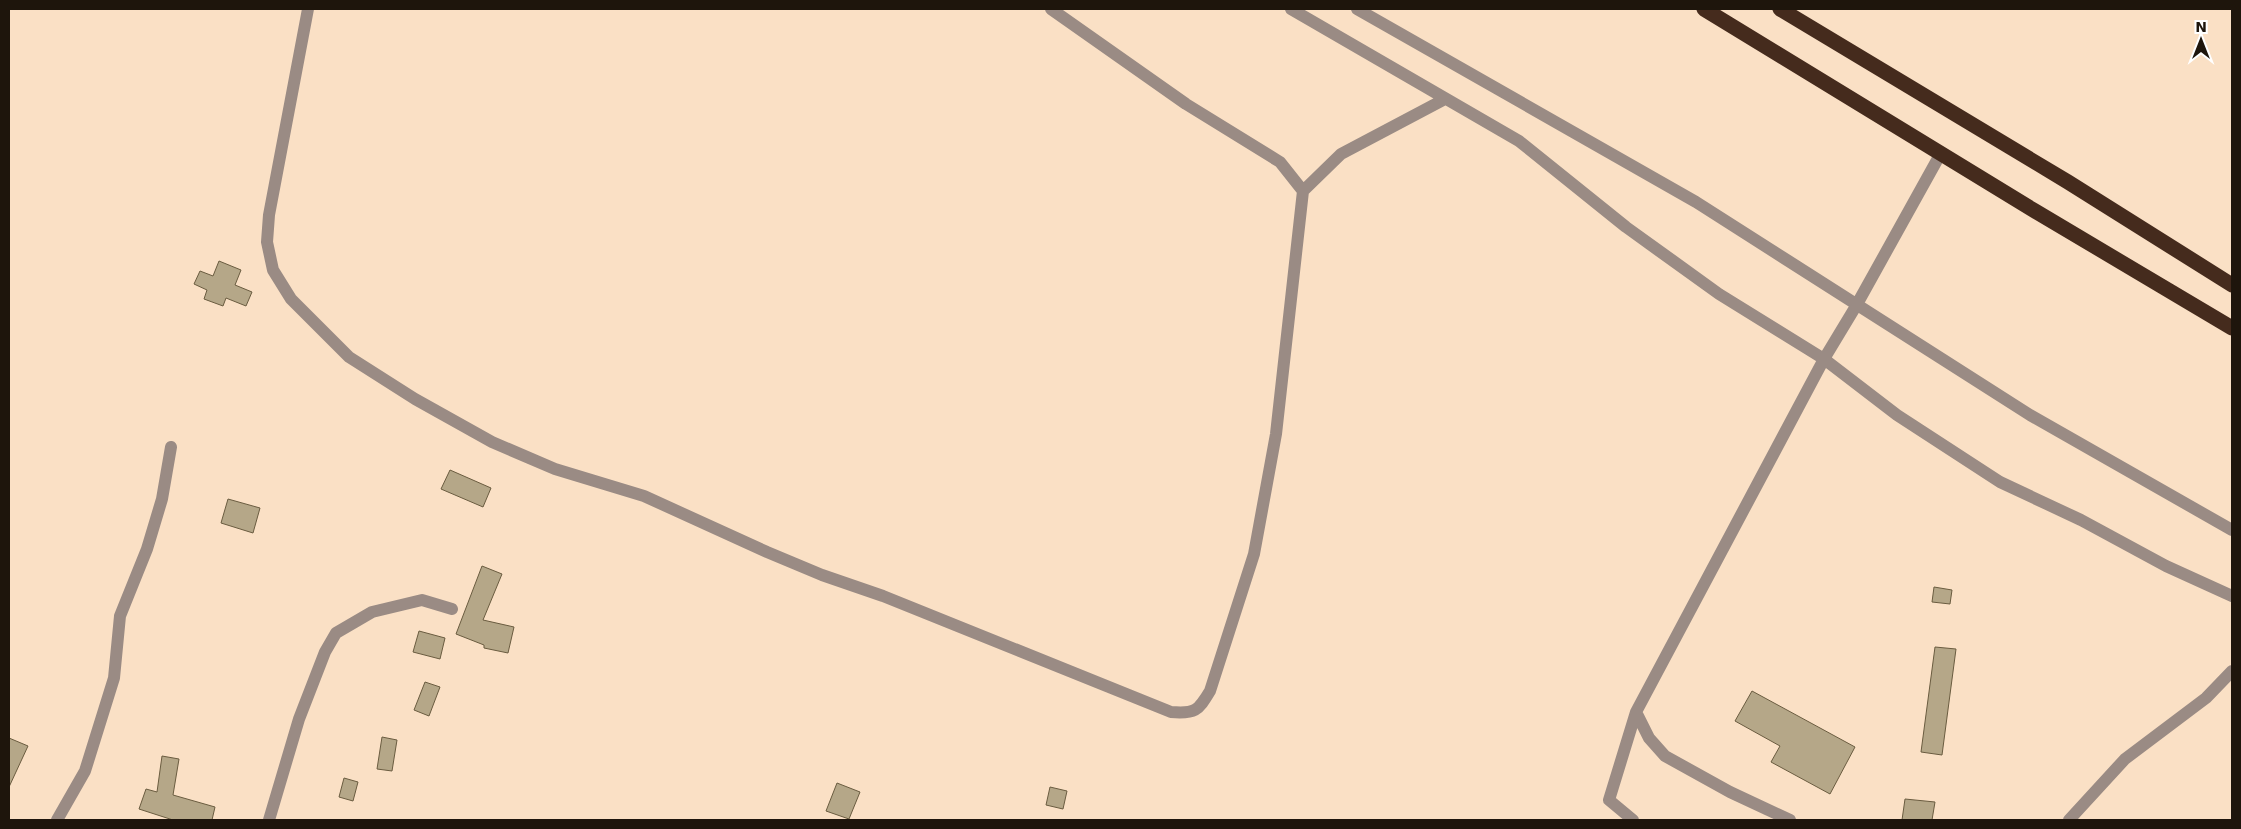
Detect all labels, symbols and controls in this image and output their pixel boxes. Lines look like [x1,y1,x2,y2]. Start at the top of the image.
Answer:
north arrow [2176,15,2226,65]
text: N [2195,19,2207,35]

